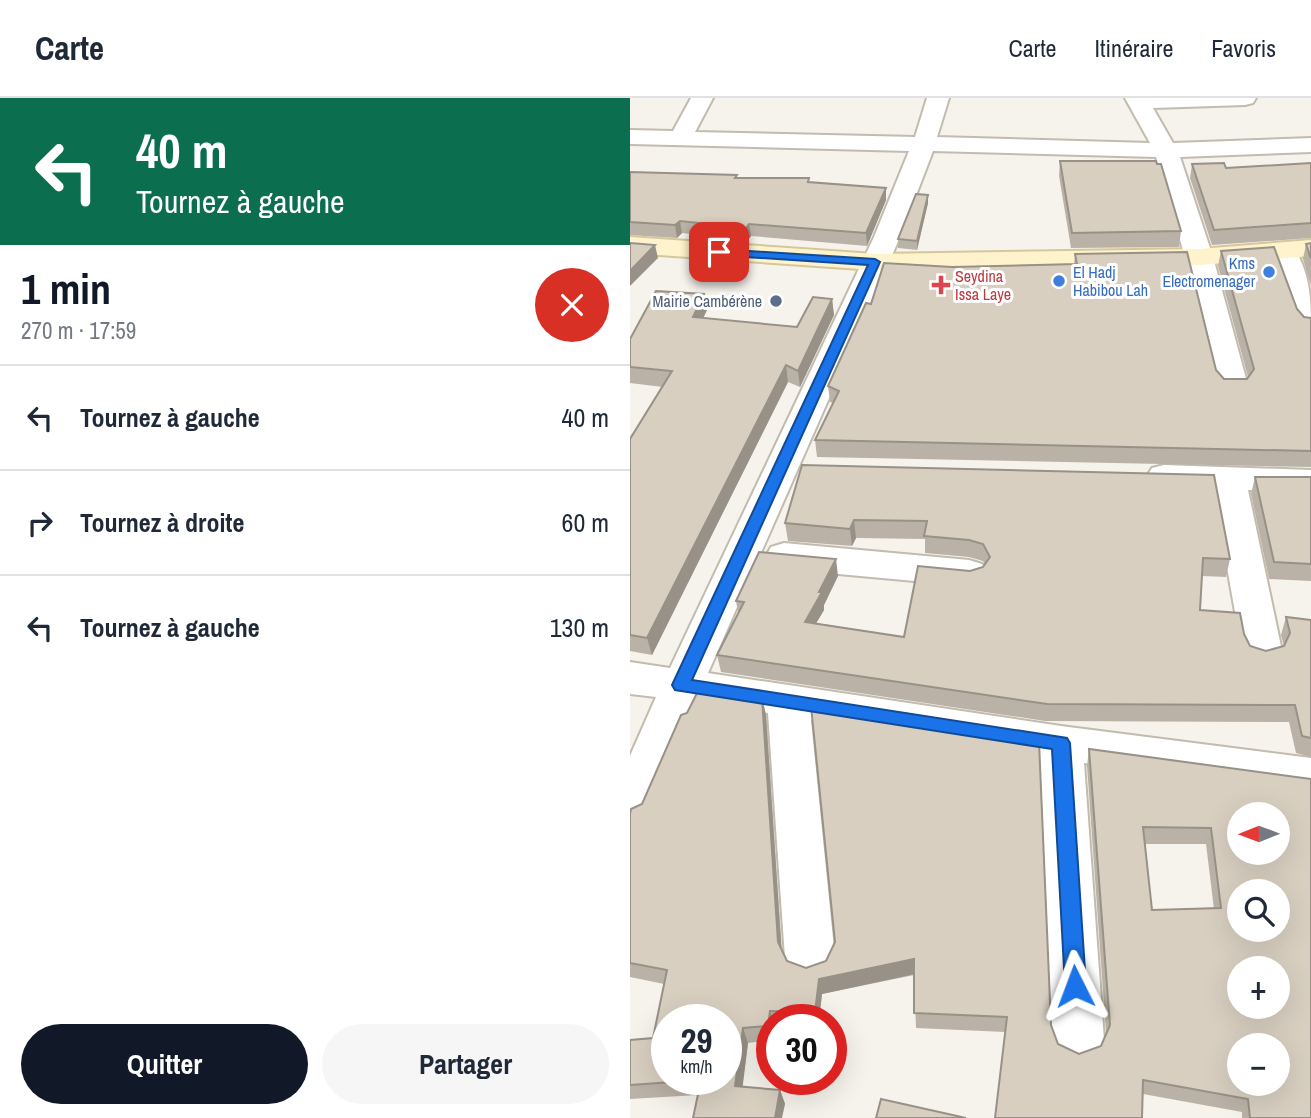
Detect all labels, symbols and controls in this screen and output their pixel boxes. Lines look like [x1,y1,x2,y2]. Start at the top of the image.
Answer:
text: Carte [35,26,104,70]
text: Carte [1008,32,1057,64]
text: Itinéraire [1095,32,1173,64]
text: Favoris [1211,32,1276,64]
text: 40 m [136,117,228,183]
icon: left [21,126,112,217]
text: Tournez à gauche [136,180,345,223]
pin [689,222,749,282]
icon: arrive [700,233,738,271]
place label: Kms Electromenager [1162,252,1256,292]
text: 1 min [21,261,111,317]
place label: El Hadj Habibou Lah [1073,261,1148,301]
marker: Kms Electromenager [1261,264,1277,280]
place label: Seydina Issa Laye [955,265,1011,305]
button: close [535,268,609,342]
marker: El Hadj Habibou Lah [1051,273,1067,289]
marker: Seydina Issa Laye [933,277,949,293]
place label: Mairie Cambérène [653,290,762,312]
marker: Mairie Cambérène [768,293,784,309]
text: 270 m · 17:59 [21,315,136,346]
icon: left [21,399,59,437]
text: Tournez à gauche [80,400,260,435]
text: 40 m [562,400,609,435]
icon: right [21,504,59,542]
text: Tournez à droite [80,505,244,540]
text: 60 m [562,505,609,540]
icon: left [21,609,59,647]
text: Tournez à gauche [80,610,260,645]
text: 130 m [550,610,609,645]
north arrow [1227,802,1290,864]
map controls [1227,802,1290,1096]
button: search [1227,879,1290,942]
position arrow [1038,949,1112,1023]
button: + [1227,956,1290,1019]
speed limit sign: 30 [756,1004,847,1095]
text: 29 [681,1017,712,1064]
button: Quitter [21,1024,308,1104]
button: Partager [322,1024,609,1104]
button: − [1227,1033,1290,1096]
text: km/h [681,1054,713,1079]

